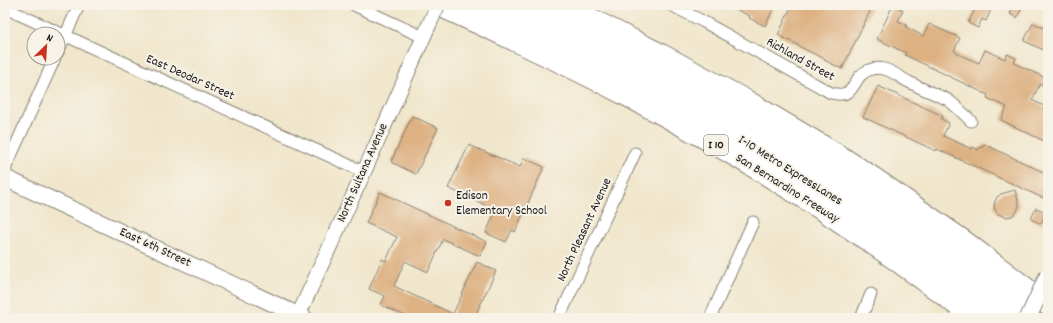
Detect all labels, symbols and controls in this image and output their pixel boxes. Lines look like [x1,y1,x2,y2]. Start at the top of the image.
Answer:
north arrow [26,26,66,66]
text: N [44,30,56,47]
street label: Richland Street [762,33,838,87]
street label: East Deodar Street [143,50,237,106]
street label: North Sultana Avenue [333,120,393,226]
street label: I-10 Metro ExpressLanes [734,131,846,211]
road number: I 10 [704,135,728,155]
street label: San Bernardino Freeway [731,149,843,229]
street label: North Pleasant Avenue [553,175,617,285]
place label: Edison Elementary School [456,187,547,221]
marker: Edison Elementary School [443,198,453,208]
street label: East 6th Street [116,223,194,273]

